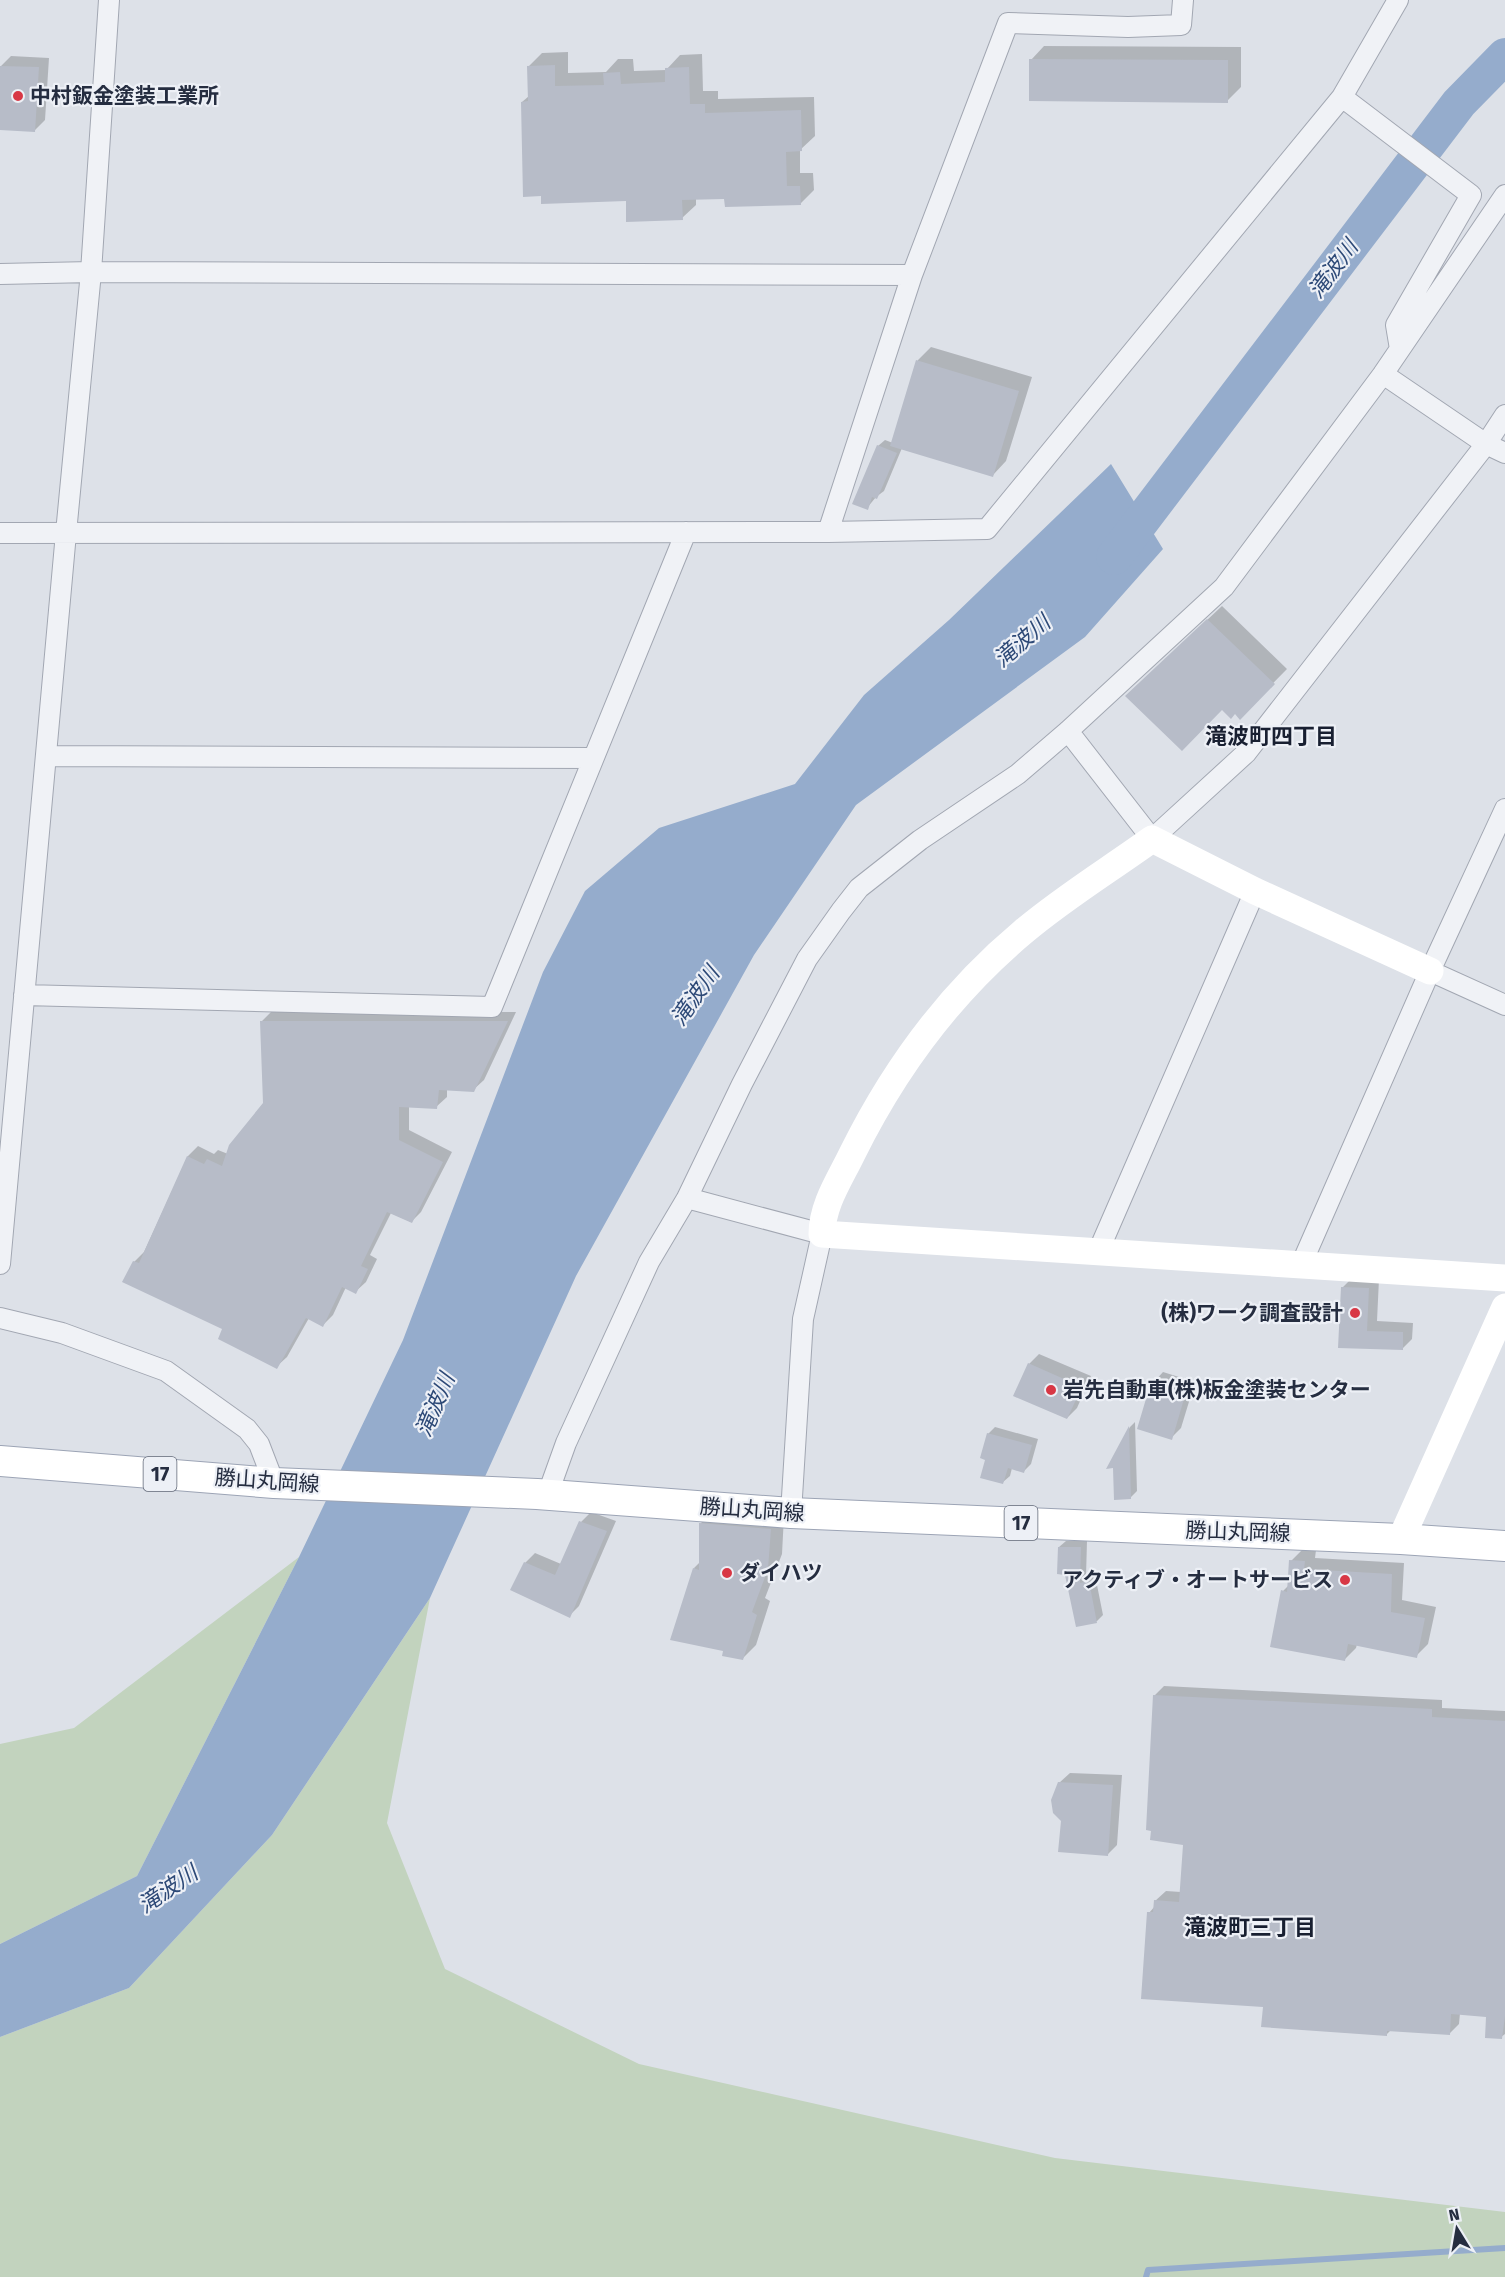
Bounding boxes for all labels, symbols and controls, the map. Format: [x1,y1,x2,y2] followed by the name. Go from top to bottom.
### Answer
[30,83,219,109] place label: 中村鈑金塗装工業所
[11,89,25,103] marker: 中村鈑金塗装工業所
[1302,233,1365,303] water label: 滝波川
[988,608,1057,673] water label: 滝波川
[1205,723,1337,750] district label: 滝波町四丁目
[665,960,726,1031] water label: 滝波川
[1161,1300,1343,1326] place label: (株)ワーク調査設計
[1348,1306,1362,1320] marker: (株)ワーク調査設計
[410,1368,461,1441] water label: 滝波川
[1063,1377,1371,1403] place label: 岩先自動車(株)板金塗装センター
[1044,1383,1058,1397] marker: 岩先自動車(株)板金塗装センター
[144,1457,176,1491] road number: 17
[214,1464,320,1498] street label: 勝山丸岡線
[699,1493,805,1527] street label: 勝山丸岡線
[1004,1506,1038,1540] road number: 17
[1185,1517,1291,1547] street label: 勝山丸岡線
[739,1560,823,1586] place label: ダイハツ
[720,1566,734,1580] marker: ダイハツ
[1062,1567,1333,1593] place label: アクティブ・オートサービス
[1338,1573,1352,1587] marker: アクティブ・オートサービス
[133,1858,205,1919] water label: 滝波川
[1184,1914,1316,1941] district label: 滝波町三丁目
[1427,2199,1487,2259] north arrow
[1447,2204,1461,2225] text: N

